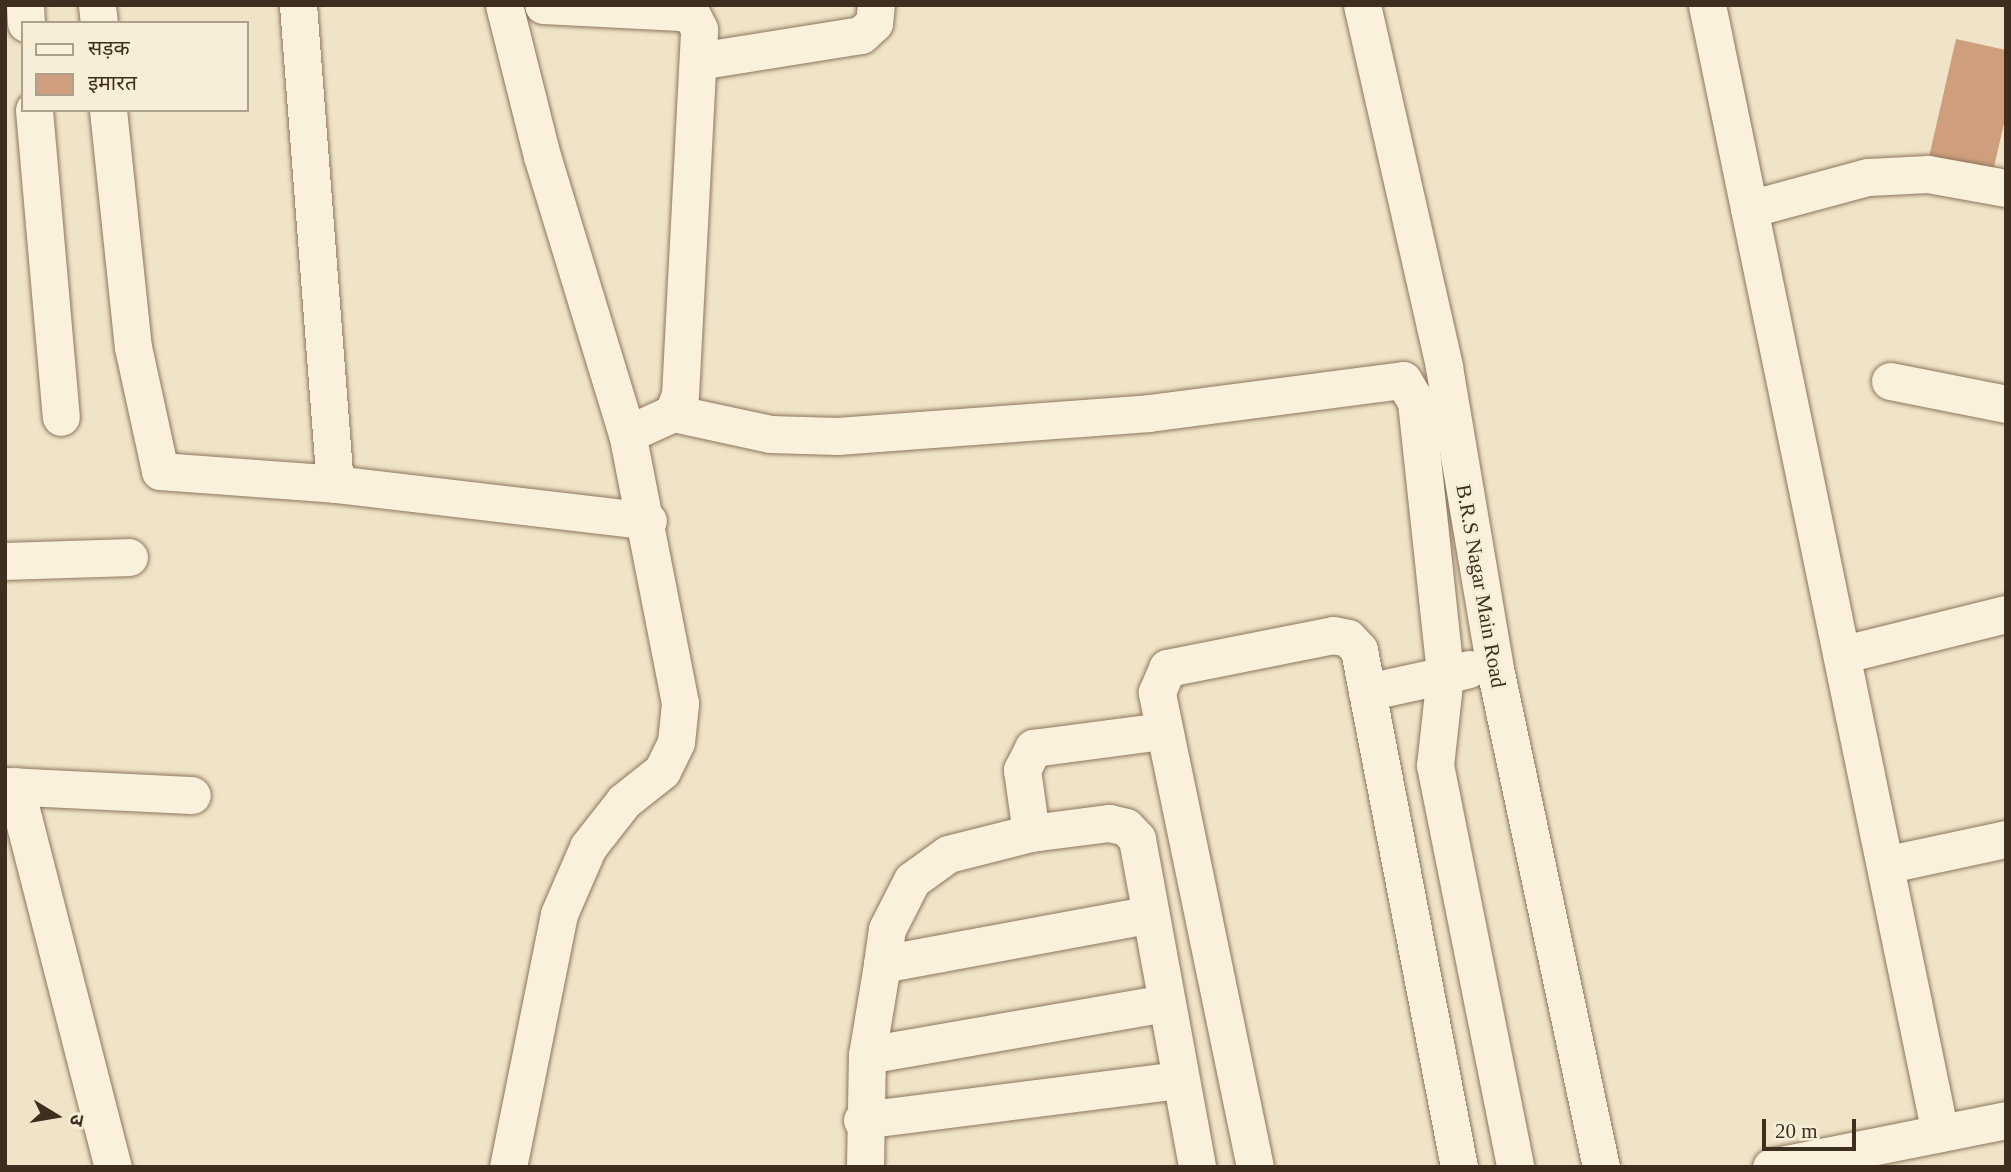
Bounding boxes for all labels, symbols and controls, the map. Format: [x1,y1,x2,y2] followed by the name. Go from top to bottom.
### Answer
[21,21,248,112] legend
[88,36,130,60] text: सड़क
[88,71,137,95] text: इमारत
[1451,482,1511,690] street label: B.R.S Nagar Main Road
[21,1081,91,1151] north arrow
[1766,1106,1860,1150] scale bar
[66,1113,88,1128] text: उ
[1775,1119,1818,1143] text: 20 m

